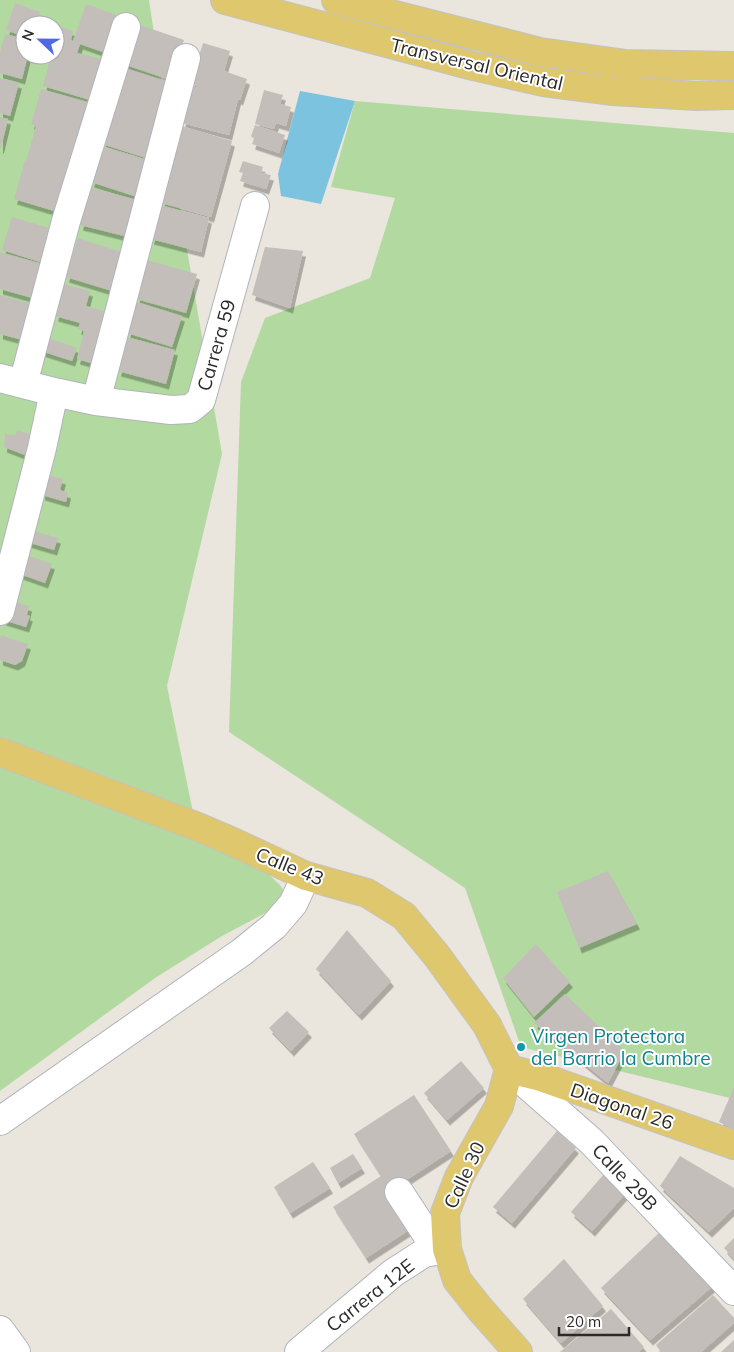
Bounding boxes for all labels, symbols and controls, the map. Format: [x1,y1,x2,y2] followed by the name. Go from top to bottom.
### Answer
[15,15,65,65] north arrow
[18,27,38,43] text: N
[388,32,566,96] street label: Transversal Oriental
[192,296,240,394] street label: Carrera 59
[252,842,328,890] street label: Calle 43
[531,1024,710,1070] place label: Virgen Protectora del Barrio la Cumbre
[515,1041,527,1053] marker: Virgen Protectora del Barrio la Cumbre
[567,1077,677,1135] street label: Diagonal 26
[438,1138,490,1212] street label: Calle 30
[587,1138,663,1216] street label: Calle 29B
[321,1253,419,1337] street label: Carrera 12E
[559,1304,629,1336] scale bar
[566,1312,601,1331] text: 20 m

